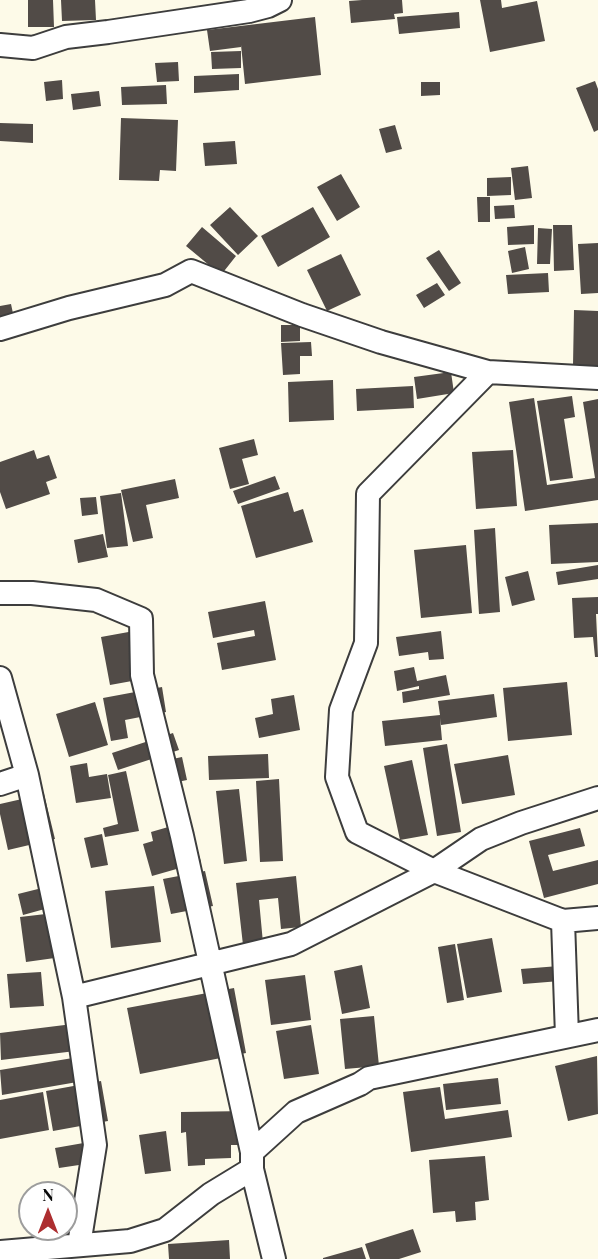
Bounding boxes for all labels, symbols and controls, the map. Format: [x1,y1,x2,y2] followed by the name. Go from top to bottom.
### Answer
[18,1181,78,1241] north arrow
[42,1184,54,1205] text: N

